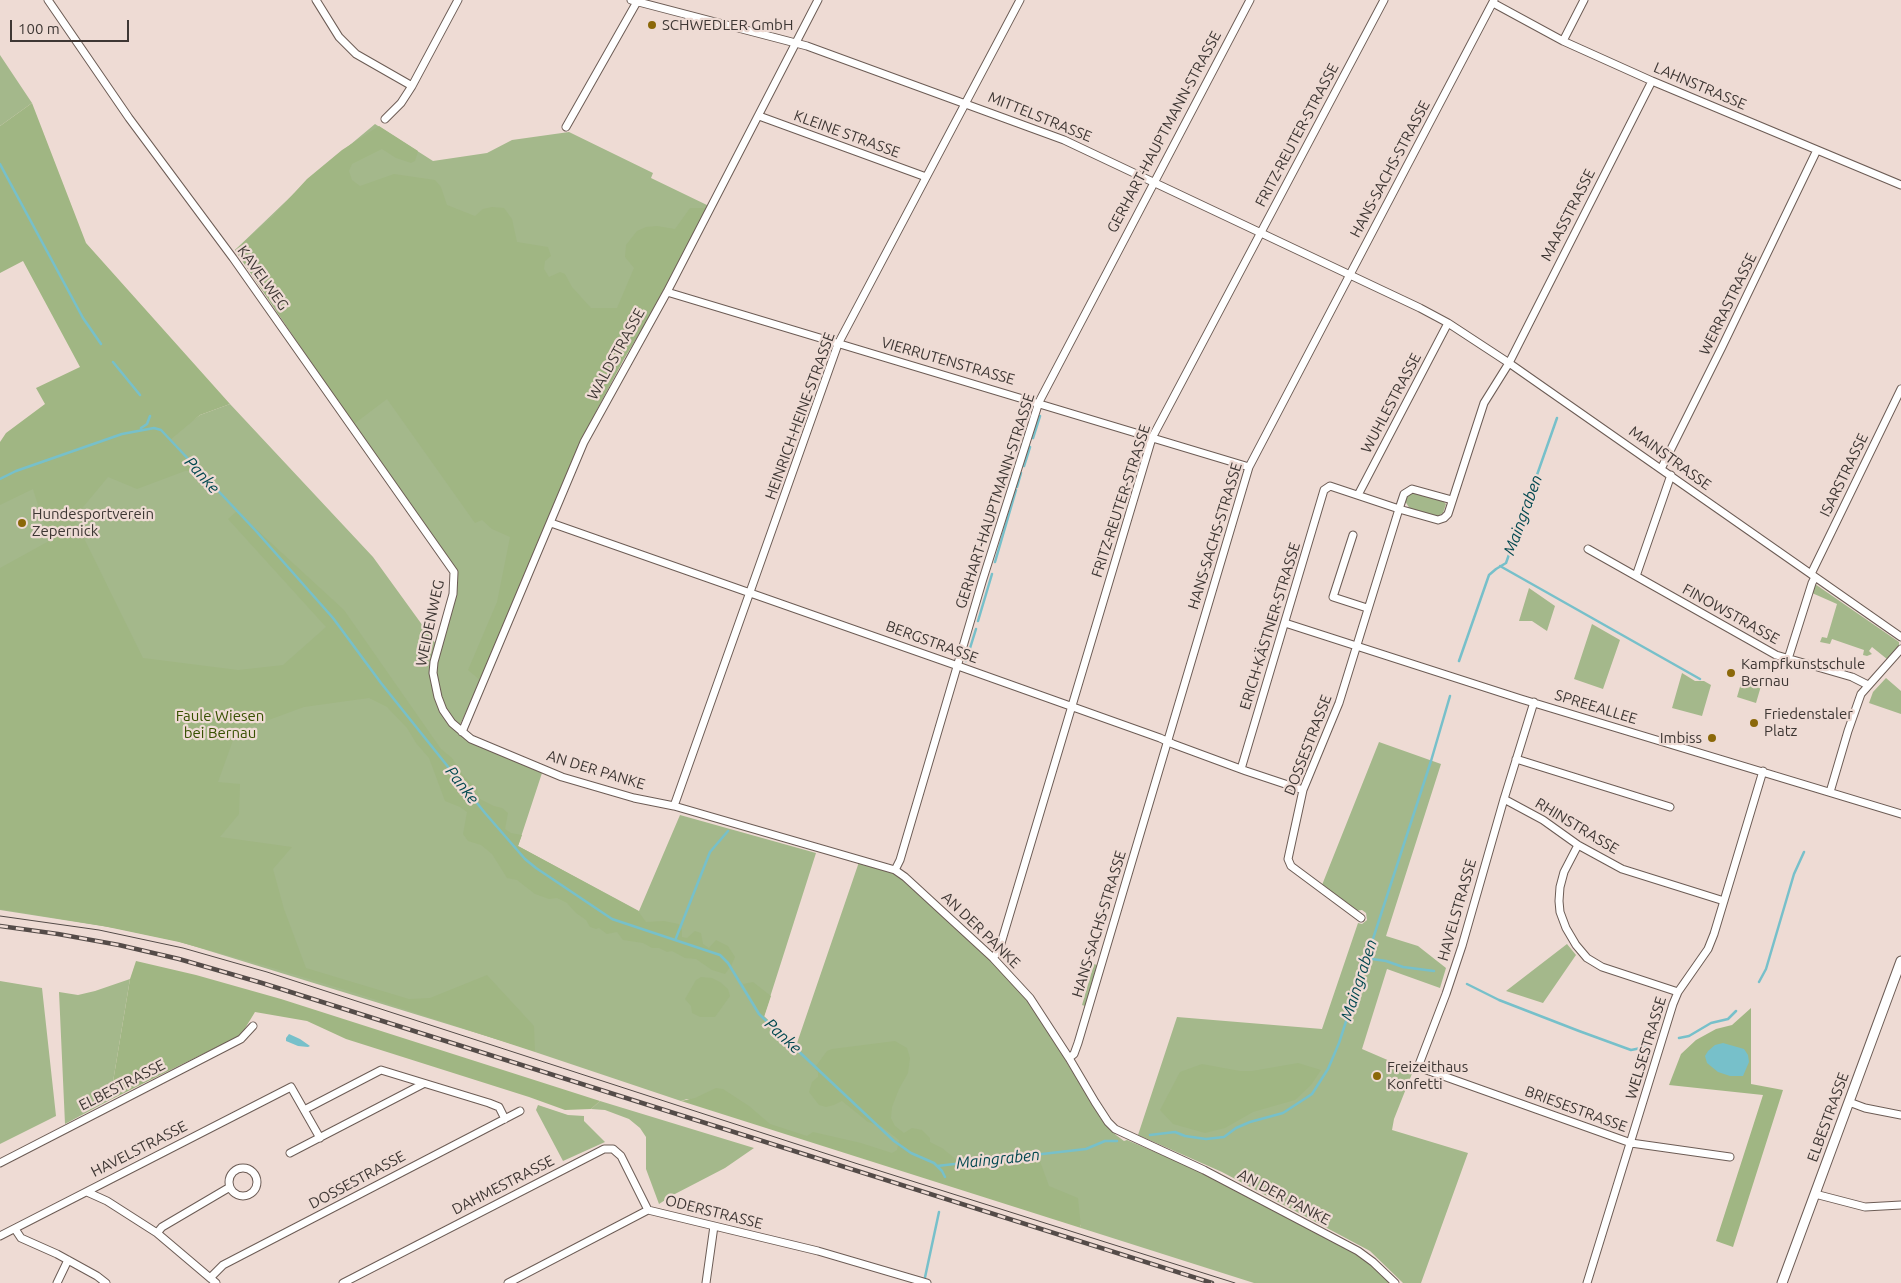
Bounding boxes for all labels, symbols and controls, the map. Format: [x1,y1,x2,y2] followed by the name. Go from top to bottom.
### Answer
[12,10,131,42] scale bar
[662,16,793,34] place label: SCHWEDLER GmbH
[646,19,658,31] marker: SCHWEDLER GmbH
[18,20,60,37] text: 100 m
[1103,28,1225,236] street label: GERHART-HAUPTMANN-STRASSE
[1651,58,1749,114] street label: LAHNSTRASSE
[1252,60,1342,210] street label: FRITZ-REUTER-STRASSE
[986,88,1094,146] street label: MITTELSTRASSE
[1346,97,1434,241] street label: HANS-SACHS-STRASSE
[791,106,903,162] street label: KLEINE STRASSE
[1537,166,1599,264] street label: MAASSTRASSE
[233,242,293,314] street label: KAVELWEG
[1695,250,1761,358] street label: WERRASTRASSE
[583,305,649,403] street label: WALDSTRASSE
[761,330,839,502] street label: HEINRICH-HEINE-STRASSE
[879,333,1017,389] street label: VIERRUTENSTRASSE
[1357,350,1425,456] street label: WUHLESTRASSE
[952,391,1038,611] street label: GERHART-HAUPTMANN-STRASSE
[1088,422,1154,580] street label: FRITZ-REUTER-STRASSE
[1625,422,1715,494] street label: MAINSTRASSE
[1816,430,1872,520] street label: ISARSTRASSE
[181,453,223,497] water label: Panke
[1184,460,1246,612] street label: HANS-SACHS-STRASSE
[1500,472,1546,558] water label: Maingraben
[32,505,154,540] place label: Hundesportverein Zepernick
[16,517,28,529] marker: Hundesportverein Zepernick
[1236,540,1304,712] street label: ERICH-KÄSTNER-STRASSE
[412,578,448,668] street label: WEIDENWEG
[1679,580,1783,648] street label: FINOWSTRASSE
[883,617,981,667] street label: BERGSTRASSE
[1741,655,1865,690] place label: Kampfkunstschule Bernau
[1725,667,1737,679] marker: Kampfkunstschule Bernau
[1553,686,1639,728] street label: SPREEALLEE
[1281,692,1335,798] street label: DOSSESTRASSE
[1764,705,1853,740] place label: Friedenstaler Platz
[176,707,264,742] park label: Faule Wiesen bei Bernau
[1748,717,1760,729] marker: Friedenstaler Platz
[1660,729,1702,747] place label: Imbiss
[1706,732,1718,744] marker: Imbiss
[545,746,647,794] street label: AN DER PANKE
[441,762,483,808] water label: Panke
[1532,794,1622,858] street label: RHINSTRASSE
[1068,848,1130,1000] street label: HANS-SACHS-STRASSE
[1434,857,1480,963] street label: HAVELSTRASSE
[938,888,1024,972] street label: AN DER PANKE
[1337,937,1381,1023] water label: Maingraben
[1622,994,1670,1102] street label: WELSESTRASSE
[761,1014,805,1058] water label: Panke
[76,1056,168,1114] street label: ELBESTRASSE
[1387,1058,1468,1093] place label: Freizeithaus Konfetti
[1371,1070,1383,1082] marker: Freizeithaus Konfetti
[1803,1070,1853,1164] street label: ELBESTRASSE
[1522,1082,1630,1136] street label: BRIESESTRASSE
[88,1117,190,1181] street label: HAVELSTRASSE
[955,1145,1041,1173] water label: Maingraben
[306,1147,408,1213] street label: DOSSESTRASSE
[449,1152,557,1218] street label: DAHMESTRASSE
[1235,1165,1333,1229] street label: AN DER PANKE
[663,1191,765,1233] street label: ODERSTRASSE

